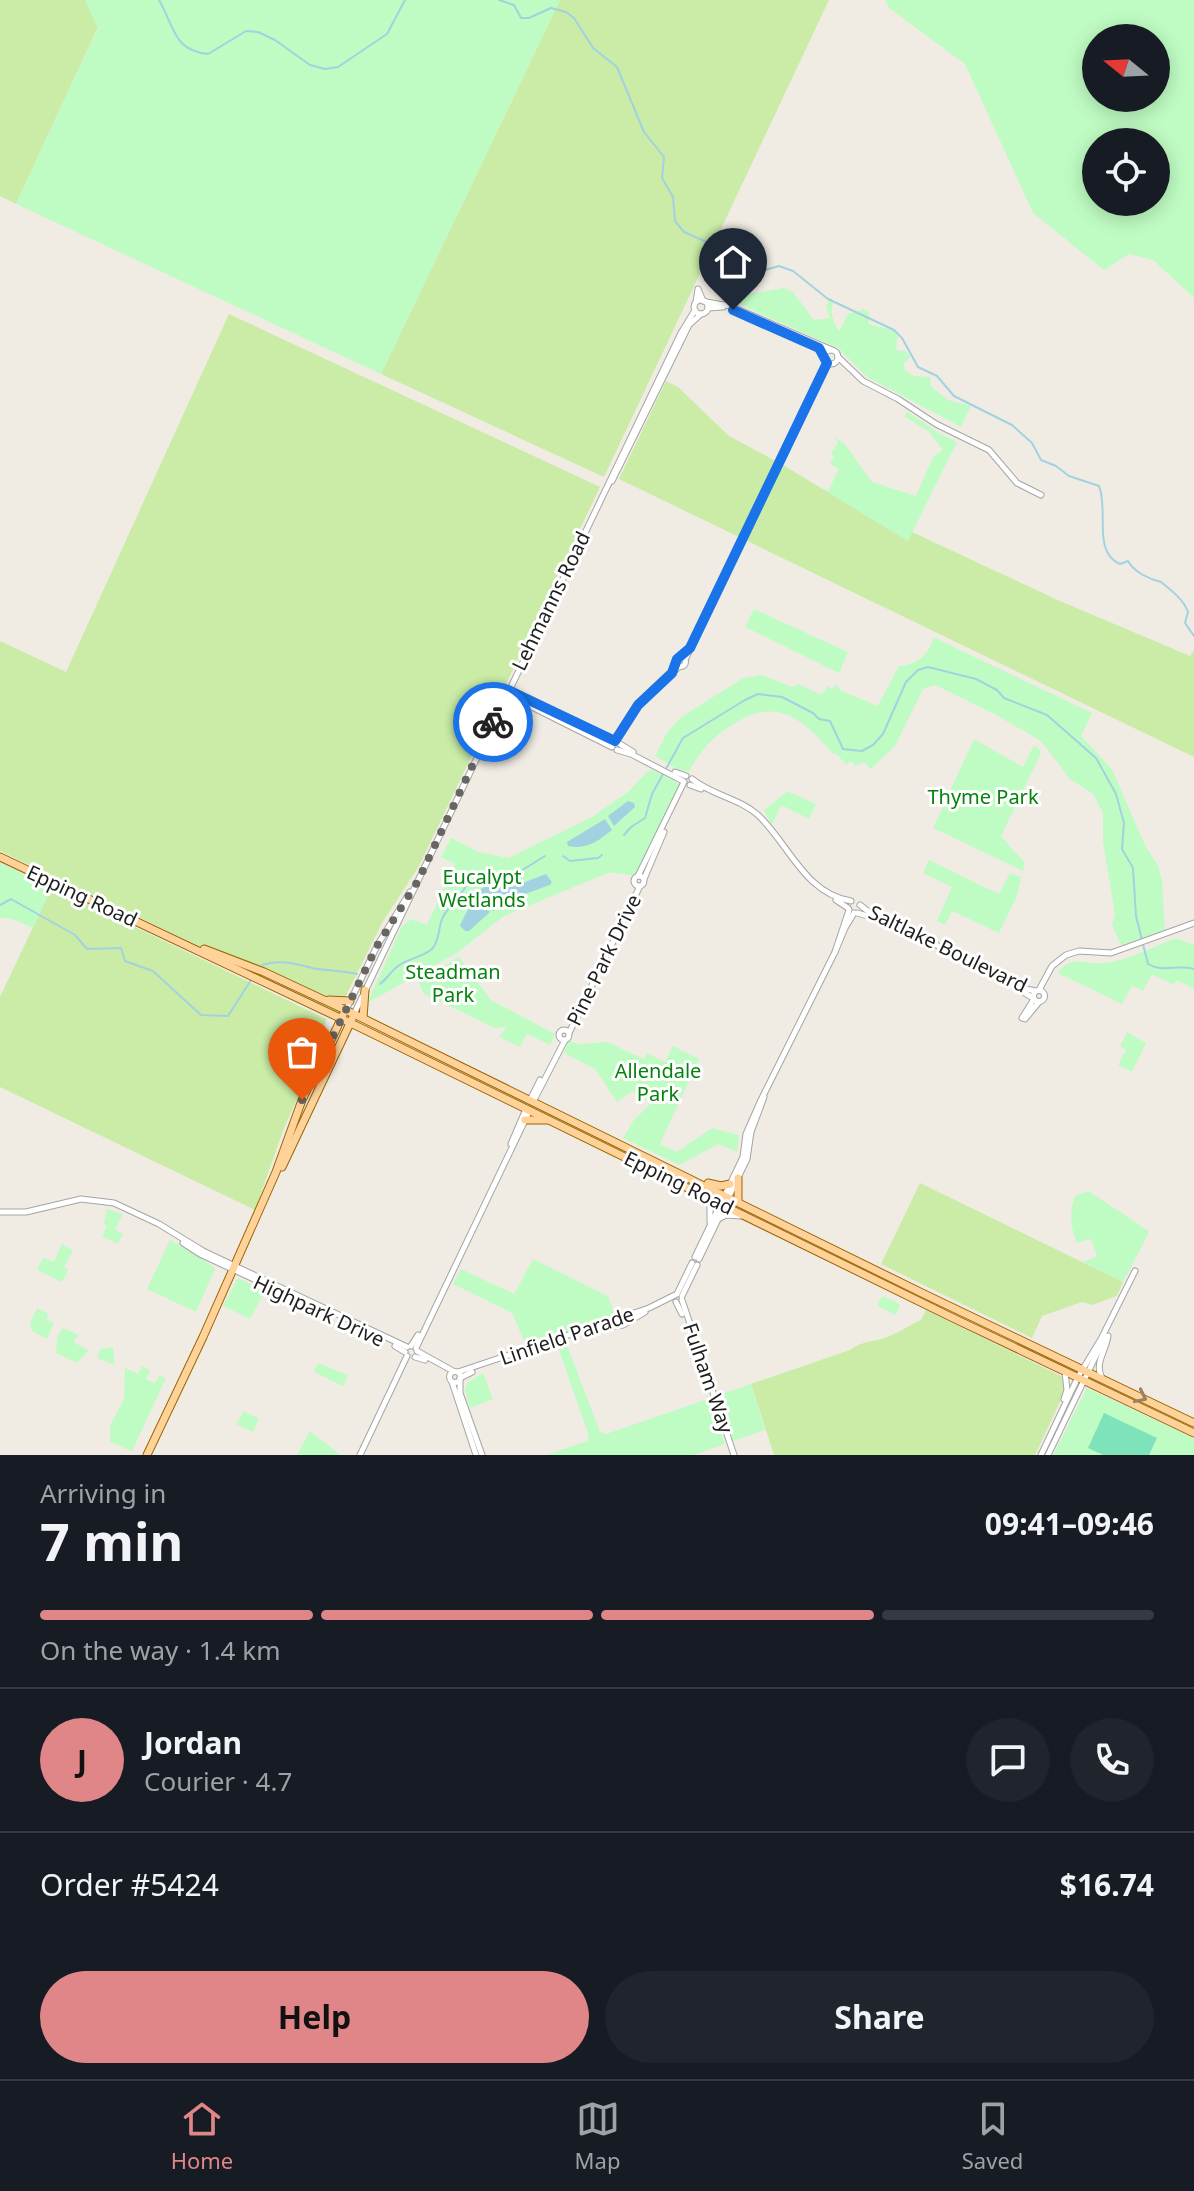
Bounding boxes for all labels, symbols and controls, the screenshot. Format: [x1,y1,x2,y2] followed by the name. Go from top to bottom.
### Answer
[1082,24,1170,112] north arrow
[1082,24,1170,216] map controls
[1082,128,1170,216] button: locate
[699,228,767,310] pin
[711,240,755,284] icon: home
[505,527,596,675] street label: Lehmanns Road
[453,682,533,762] courier
[471,700,515,744] icon: bike
[927,783,1039,810] park label: Thyme Park
[23,858,142,933] street label: Epping Road
[438,863,526,913] park label: Eucalypt Wetlands
[560,890,647,1030] street label: Pine Park Drive
[864,898,1032,999] street label: Saltlake Boulevard
[405,958,501,1008] park label: Steadman Park
[268,1018,336,1100] pin
[280,1030,324,1074] icon: bag
[615,1057,701,1107] park label: Allendale Park
[620,1144,739,1221] street label: Epping Road
[249,1268,389,1353] street label: Highpark Drive
[496,1300,637,1371] street label: Linfield Parade
[677,1319,740,1437] street label: Fulham Way
[1133,1387,1148,1403] one-way arrow
[40,1475,166,1511] text: Arriving in
[985,1503,1154,1544] text: 09:41–09:46
[40,1505,183,1576] text: 7 min
[40,1632,280,1668] text: On the way · 1.4 km
[966,1718,1050,1802] button: chat
[1070,1718,1154,1802] button: phone
[144,1722,242,1763] text: Jordan
[77,1740,87,1781] text: J
[144,1763,292,1799] text: Courier · 4.7
[40,1864,219,1905] text: Order #5424
[1060,1864,1154,1905] text: $16.74
[40,1971,589,2063] button: Help
[605,1971,1154,2063] button: Share
[171,2097,233,2175] tab: Home
[575,2097,620,2175] tab: Map
[962,2097,1023,2175] tab: Saved

